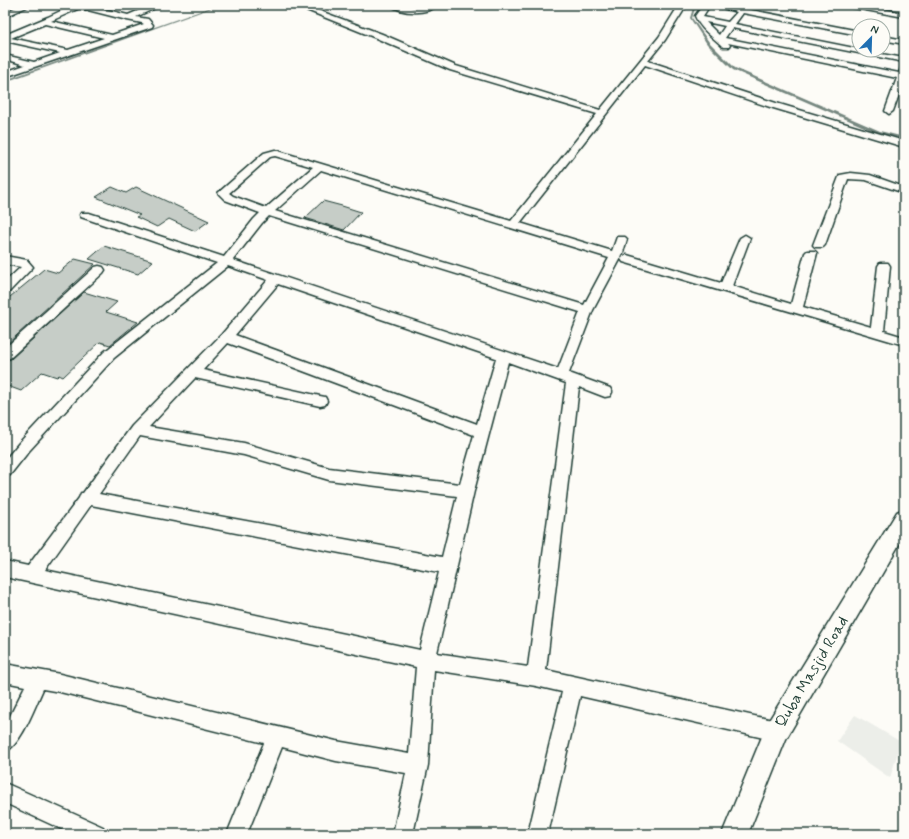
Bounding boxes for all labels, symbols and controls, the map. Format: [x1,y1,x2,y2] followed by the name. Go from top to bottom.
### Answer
[851,18,891,58] north arrow
[868,22,881,38] text: N
[770,612,854,732] street label: Quba Masjid Road

